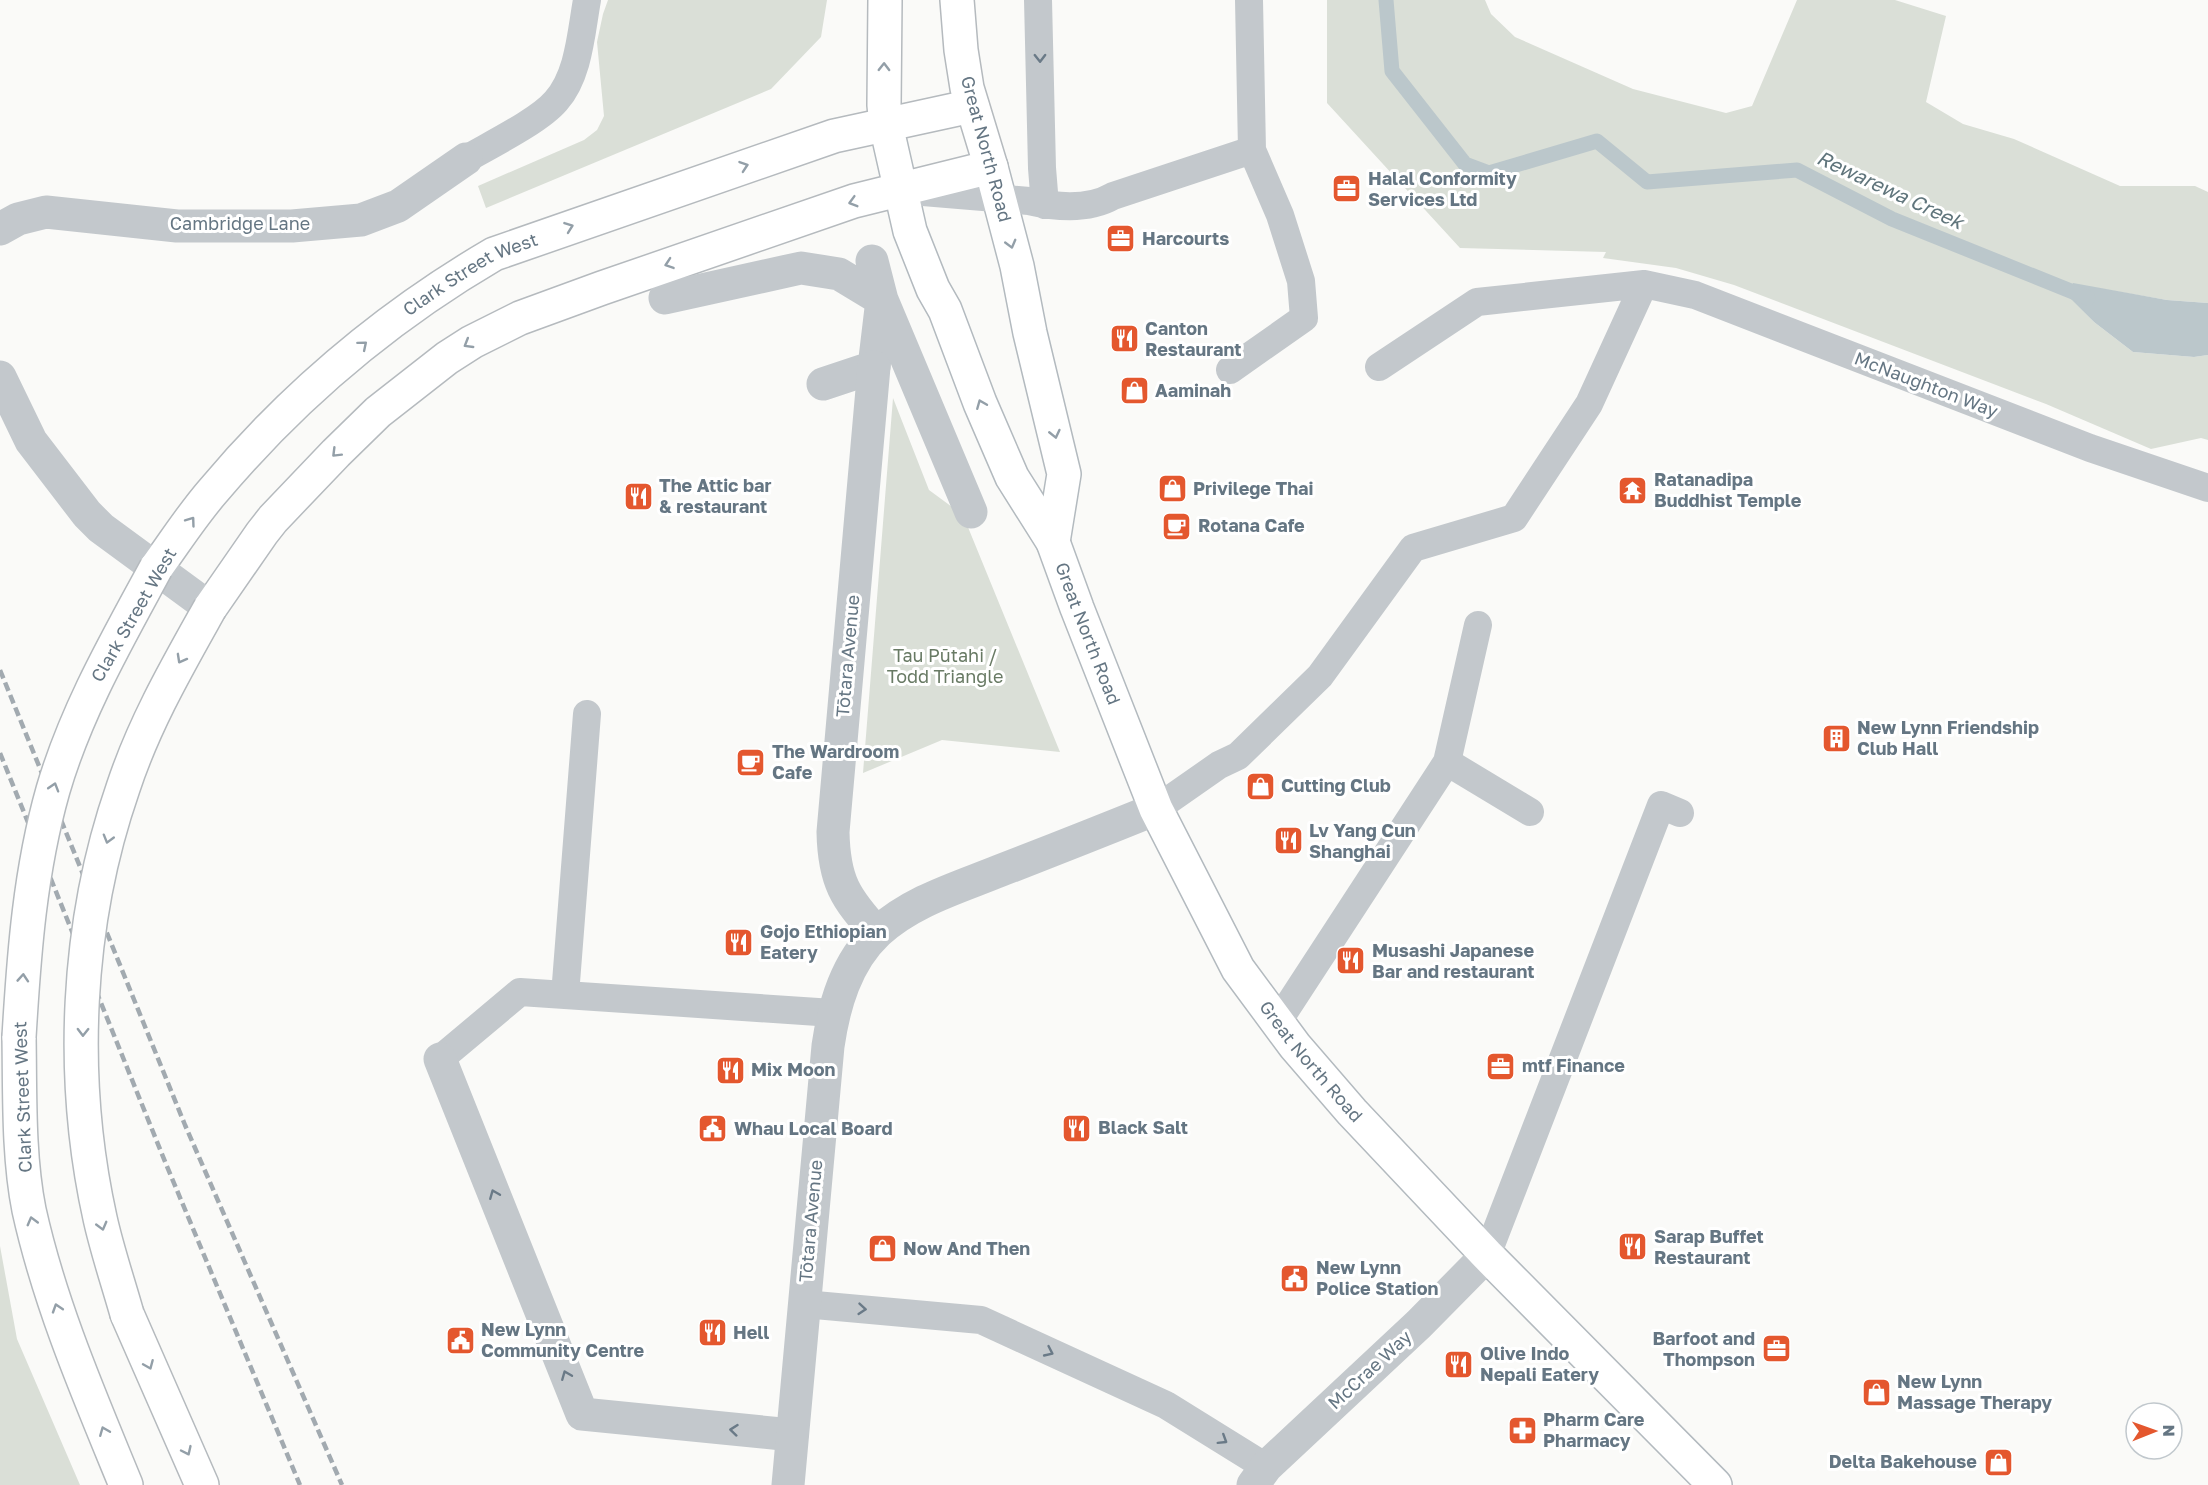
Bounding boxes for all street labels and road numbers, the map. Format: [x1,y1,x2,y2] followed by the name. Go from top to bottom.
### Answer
[957,73,1017,224] street label: Great North Road
[170,212,310,234] street label: Cambridge Lane
[398,228,540,320] street label: Clark Street West
[1851,347,2001,422] street label: McNaughton Way
[86,543,181,686] street label: Clark Street West
[1051,559,1126,707] street label: Great North Road
[831,594,863,718] street label: Tōtara Avenue
[1255,996,1368,1126] street label: Great North Road
[8,1021,36,1173] street label: Clark Street West
[794,1159,826,1283] street label: Tōtara Avenue
[1323,1325,1416,1413] street label: McCrae Way

